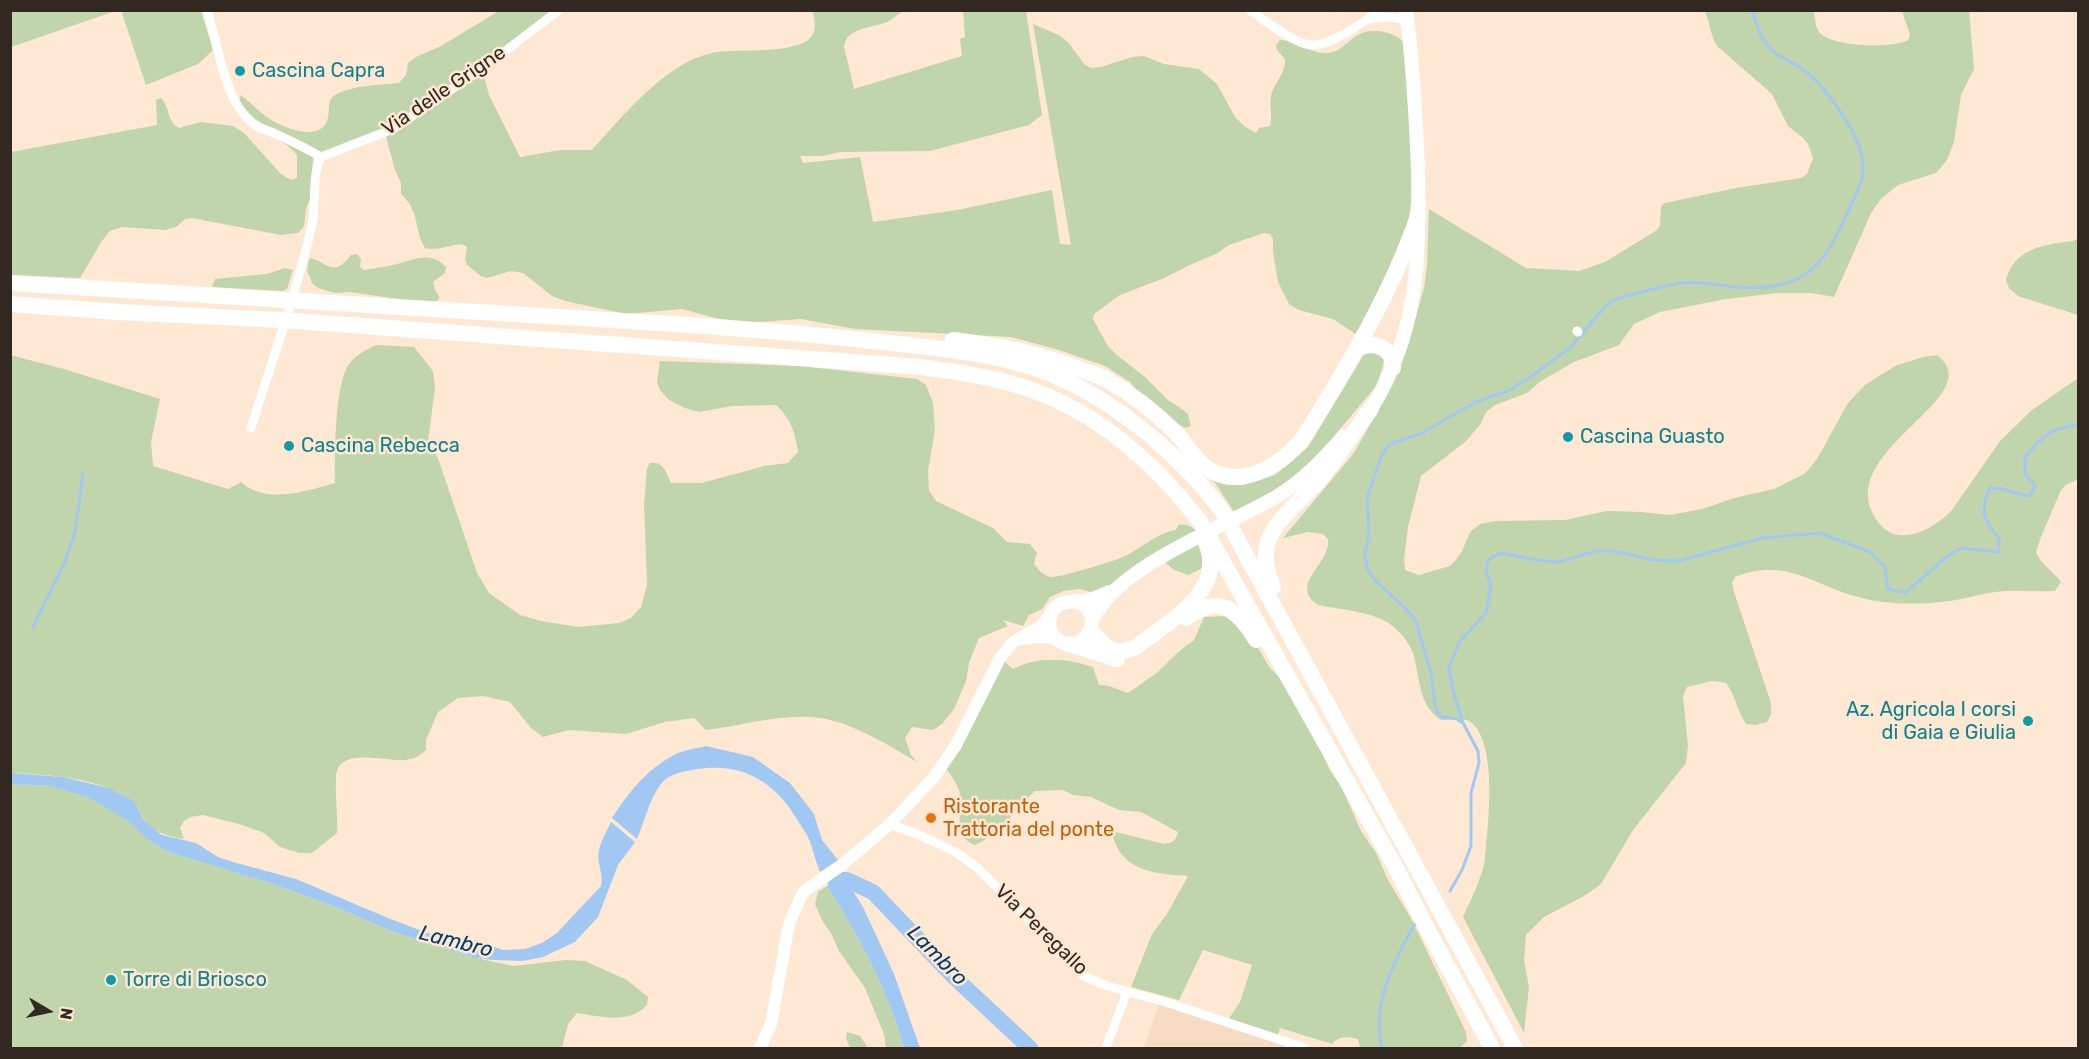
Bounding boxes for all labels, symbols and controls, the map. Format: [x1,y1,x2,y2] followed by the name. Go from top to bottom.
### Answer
[378,41,510,141] street label: Via delle Grigne
[252,59,385,83] place label: Cascina Capra
[233,64,247,78] marker: Cascina Capra
[1580,425,1725,449] place label: Cascina Guasto
[1561,430,1575,444] marker: Cascina Guasto
[301,434,460,458] place label: Cascina Rebecca
[282,439,296,453] marker: Cascina Rebecca
[1846,698,2016,745] place label: Az. Agricola I corsi di Gaia e Giulia
[2021,714,2035,728] marker: Az. Agricola I corsi di Gaia e Giulia
[943,795,1114,842] place label: Ristorante Trattoria del ponte
[924,811,938,825] marker: Ristorante Trattoria del ponte
[989,880,1093,980] street label: Via Peregallo
[417,921,495,963] water label: Lambro
[902,921,972,991] water label: Lambro
[123,968,267,992] place label: Torre di Briosco
[104,973,118,987] marker: Torre di Briosco
[18,981,78,1041] north arrow
[56,1007,77,1021] text: N

